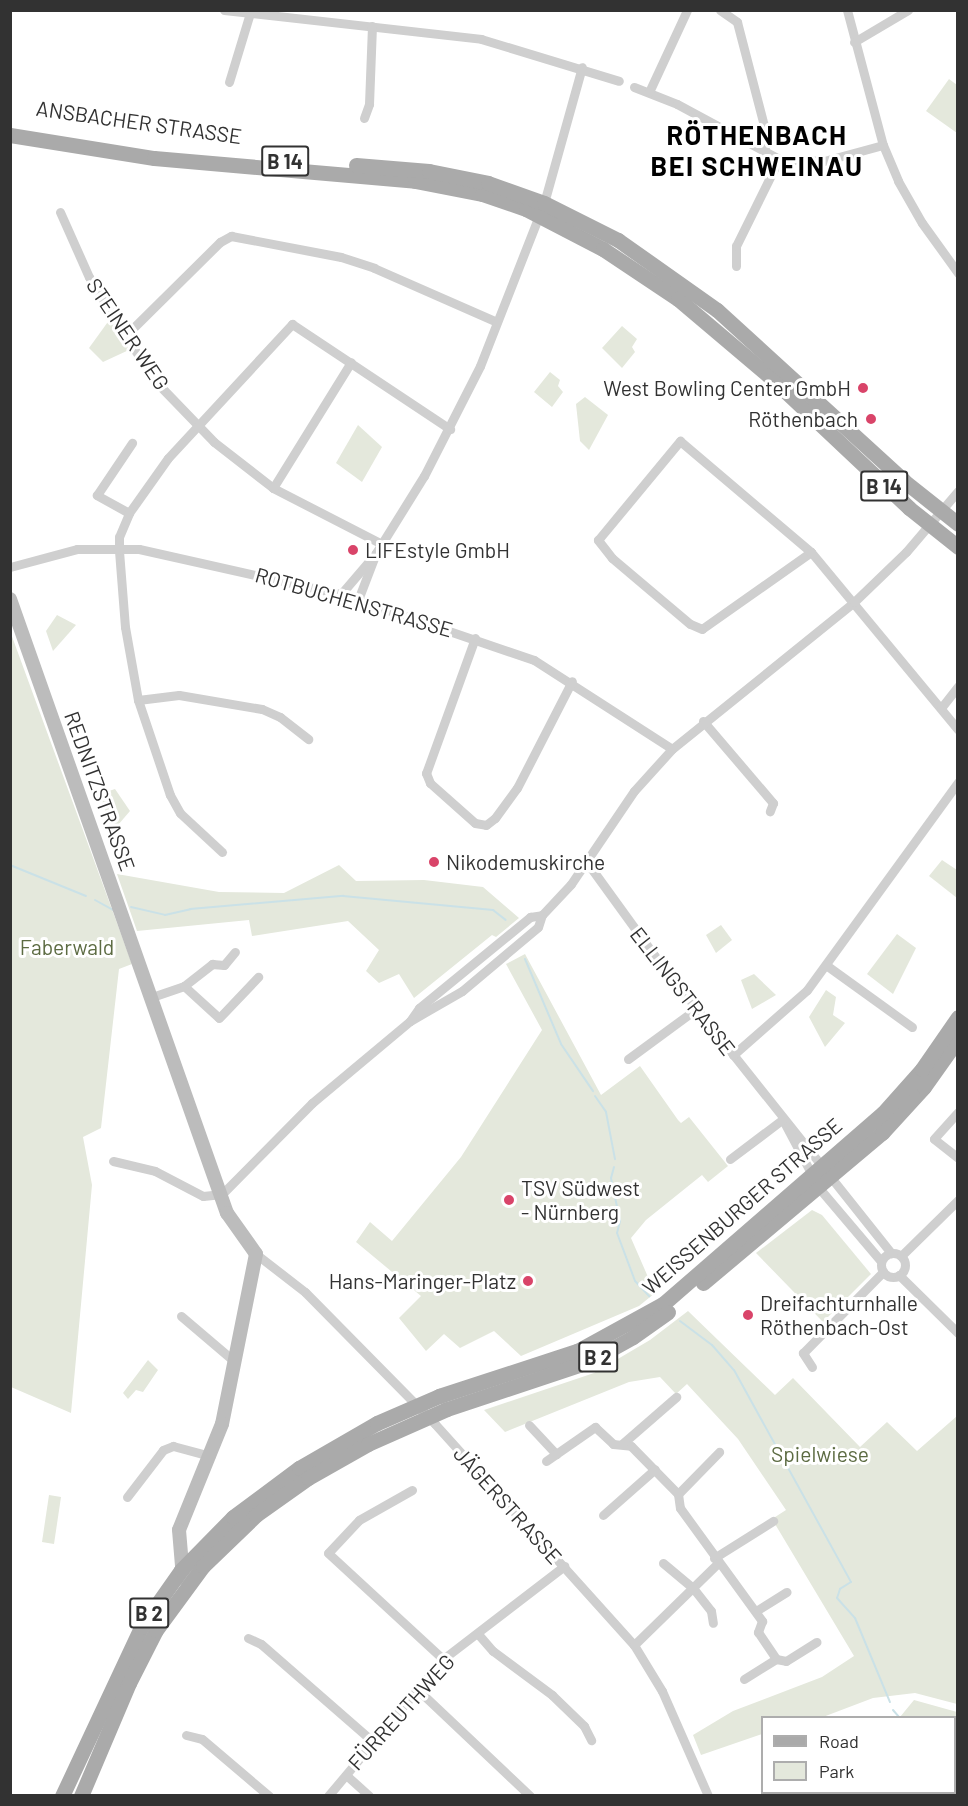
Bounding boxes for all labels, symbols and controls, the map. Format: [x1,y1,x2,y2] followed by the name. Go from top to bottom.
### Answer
[35,95,243,149] street label: ANSBACHER STRASSE
[650,118,864,181] district label: RÖTHENBACH BEI SCHWEINAU
[261,144,309,178] road number: B 14
[81,273,175,395] street label: STEINER WEG
[603,375,851,401] place label: West Bowling Center GmbH
[856,381,870,395] marker: West Bowling Center GmbH
[748,406,858,432] place label: Röthenbach
[862,410,880,428] marker: Röthenbach
[860,469,908,503] road number: B 14
[365,537,510,563] place label: LIFEstyle GmbH
[346,543,360,557] marker: LIFEstyle GmbH
[252,562,456,642] street label: ROTBUCHENSTRASSE
[59,708,141,874] street label: REDNITZSTRASSE
[446,849,605,875] place label: Nikodemuskirche
[427,855,441,869] marker: Nikodemuskirche
[625,922,741,1060] street label: ELLINGSTRASSE
[20,934,114,960] park label: Faberwald
[637,1112,847,1300] street label: WEISSENBURGER STRASSE
[521,1175,640,1225] place label: TSV Südwest - Nürnberg
[502,1193,516,1207] marker: TSV Südwest - Nürnberg
[329,1268,516,1294] place label: Hans-Maringer-Platz
[521,1274,535,1288] marker: Hans-Maringer-Platz
[760,1290,918,1340] place label: Dreifachturnhalle Röthenbach-Ost
[741,1308,755,1322] marker: Dreifachturnhalle Röthenbach-Ost
[577,1340,619,1374] road number: B 2
[449,1441,567,1569] street label: JÄGERSTRASSE
[771,1441,869,1467] park label: Spielwiese
[128,1596,170,1630] road number: B 2
[342,1649,460,1775] street label: FÜRREUTHWEG
[761,1716,956,1794] legend
[819,1730,859,1752] text: Road
[819,1760,854,1782] text: Park

